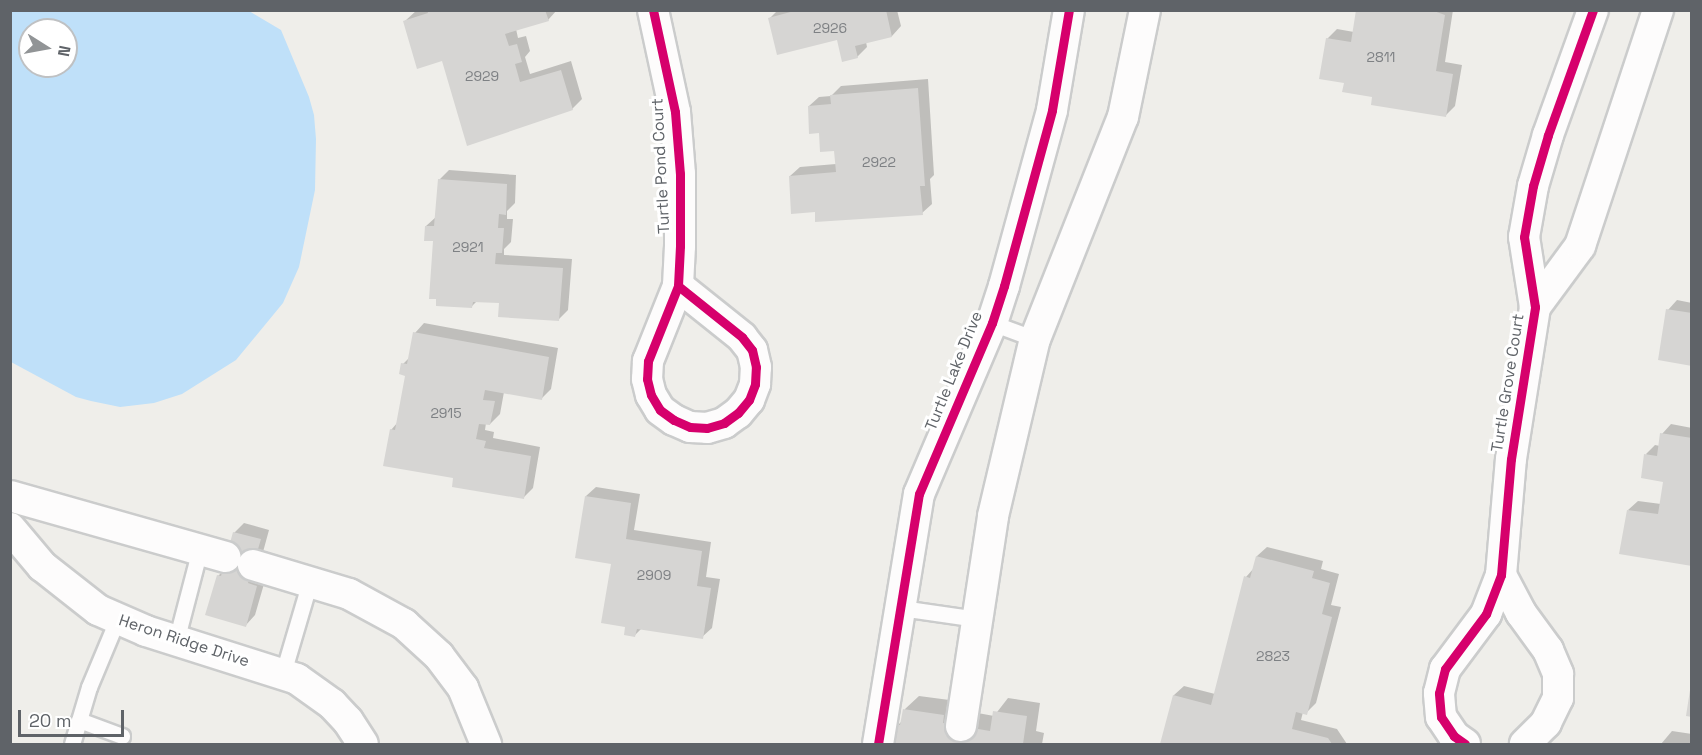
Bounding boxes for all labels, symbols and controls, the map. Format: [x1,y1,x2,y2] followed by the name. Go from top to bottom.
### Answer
[18,18,78,78] north arrow
[813,20,847,36] house number: 2926
[53,44,76,58] text: N
[1367,49,1395,65] house number: 2811
[465,68,499,84] house number: 2929
[648,98,674,234] street label: Turtle Pond Court
[862,154,896,170] house number: 2922
[452,239,484,255] house number: 2921
[921,309,987,433] street label: Turtle Lake Drive
[1488,312,1528,454] street label: Turtle Grove Court
[430,405,462,421] house number: 2915
[637,567,671,583] house number: 2909
[116,611,252,671] street label: Heron Ridge Drive
[1256,648,1290,664] house number: 2823
[21,698,128,736] scale bar
[29,709,72,732] text: 20 m

